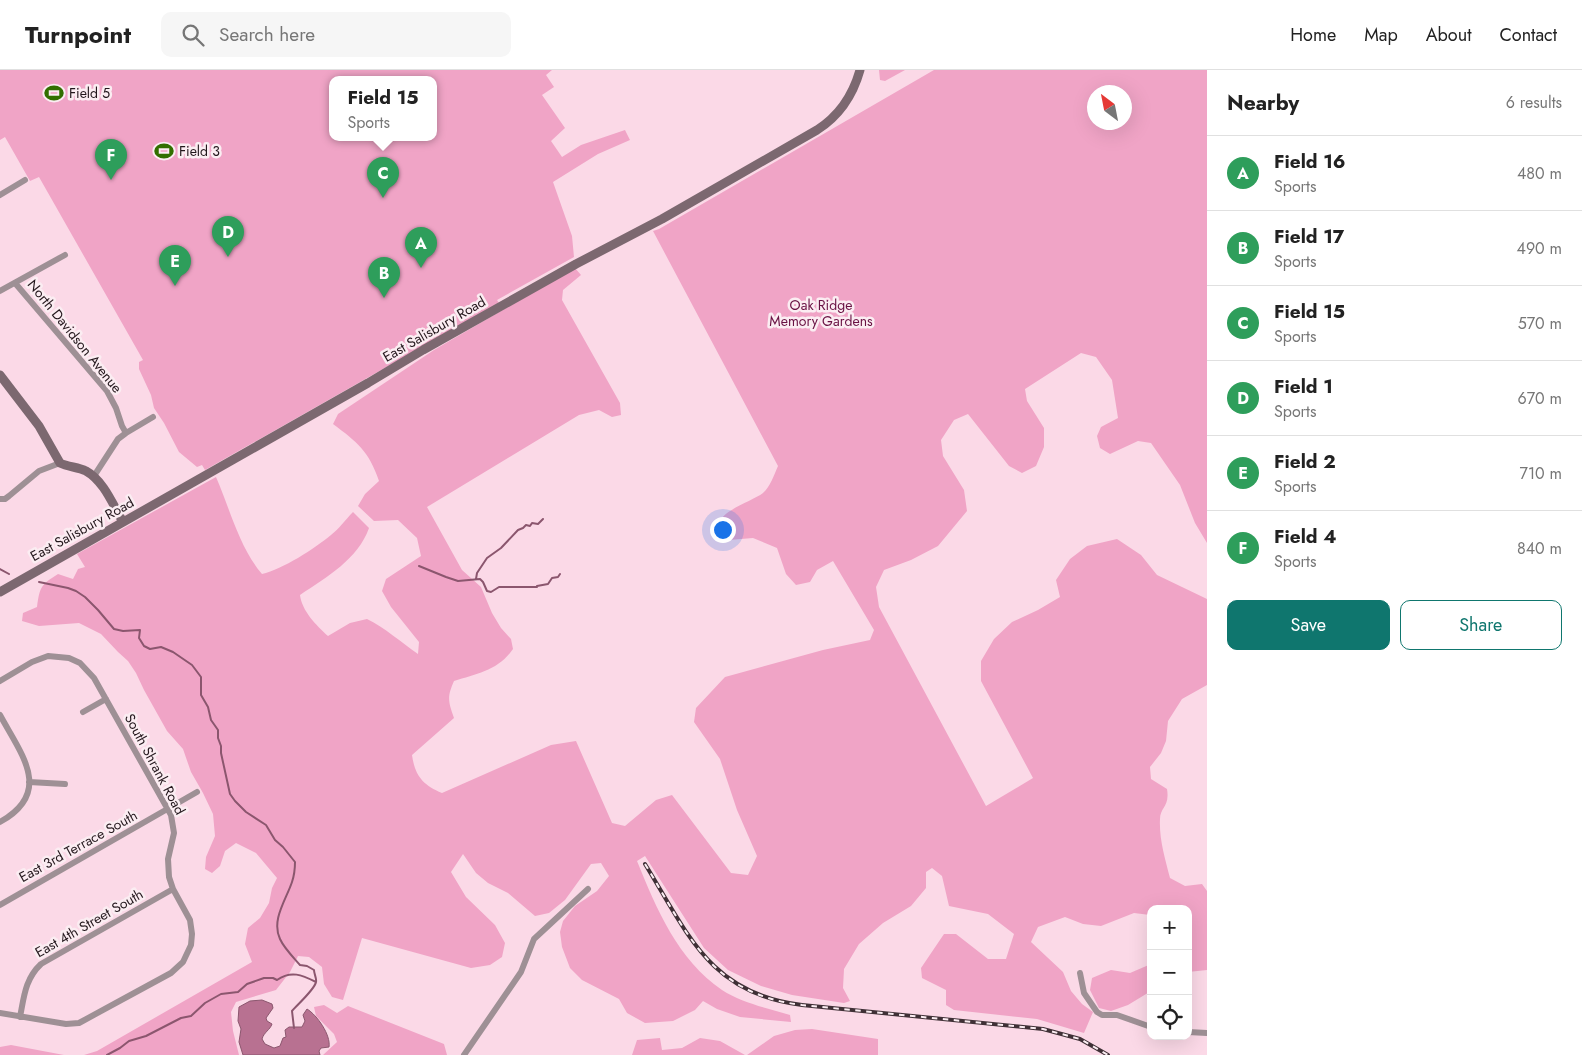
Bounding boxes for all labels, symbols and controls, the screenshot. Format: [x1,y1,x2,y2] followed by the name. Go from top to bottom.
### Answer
[161,12,511,57] search box
[25,17,131,52] text: Turnpoint
[179,21,207,49] icon: search
[219,21,315,48] text: Search here
[1290,22,1336,48] text: Home
[1364,22,1398,48] text: Map
[1426,22,1471,48] text: About
[1499,22,1557,48] text: Contact
[329,76,437,141] popup
[43,82,65,104] sports icon: Field 5
[69,83,110,103] place label: Field 5
[347,84,419,111] text: Field 15
[1087,85,1132,130] north arrow
[1227,88,1299,118] text: Nearby
[1506,91,1562,114] text: 6 results
[347,111,390,134] text: Sports
[95,139,127,180] pin: F
[153,140,175,162] sports icon: Field 3
[179,141,220,161] place label: Field 3
[1274,148,1346,175] text: Field 16
[367,157,399,198] pin: C
[1237,162,1249,185] text: A
[1517,162,1562,185] text: 480 m
[1274,175,1316,198] text: Sports
[212,216,244,257] pin: D
[1274,223,1344,250] text: Field 17
[405,227,437,268] pin: A
[1238,237,1248,260] text: B
[1517,237,1562,260] text: 490 m
[159,245,191,286] pin: E
[1274,250,1316,273] text: Sports
[368,257,400,298] pin: B
[23,275,127,397] street label: North Davidson Avenue
[379,291,489,367] street label: East Salisbury Road
[769,295,873,331] park label: Oak Ridge Memory Gardens
[1274,298,1345,325] text: Field 15
[1237,312,1249,335] text: C
[1518,312,1562,335] text: 570 m
[1274,325,1316,348] text: Sports
[1274,373,1333,400] text: Field 1
[1237,387,1249,410] text: D
[1518,387,1562,410] text: 670 m
[1274,400,1316,423] text: Sports
[1274,448,1336,475] text: Field 2
[1238,462,1248,485] text: E
[1520,462,1562,485] text: 710 m
[1274,475,1316,498] text: Sports
[27,492,137,566] street label: East Salisbury Road
[710,517,736,543] your location
[1274,523,1336,550] text: Field 4
[1239,537,1247,560] text: F
[1517,537,1562,560] text: 840 m
[1274,550,1316,573] text: Sports
[1227,600,1390,650] button: Save
[1400,600,1562,650] button: Share
[120,710,190,818] street label: South Shrank Road
[15,805,141,887] street label: East 3rd Terrace South
[31,884,147,962] street label: East 4th Street South
[1147,905,1192,1040] map controls
[1147,905,1192,950] button: +
[1147,950,1192,995] button: −
[1147,995,1192,1040] button: locate

